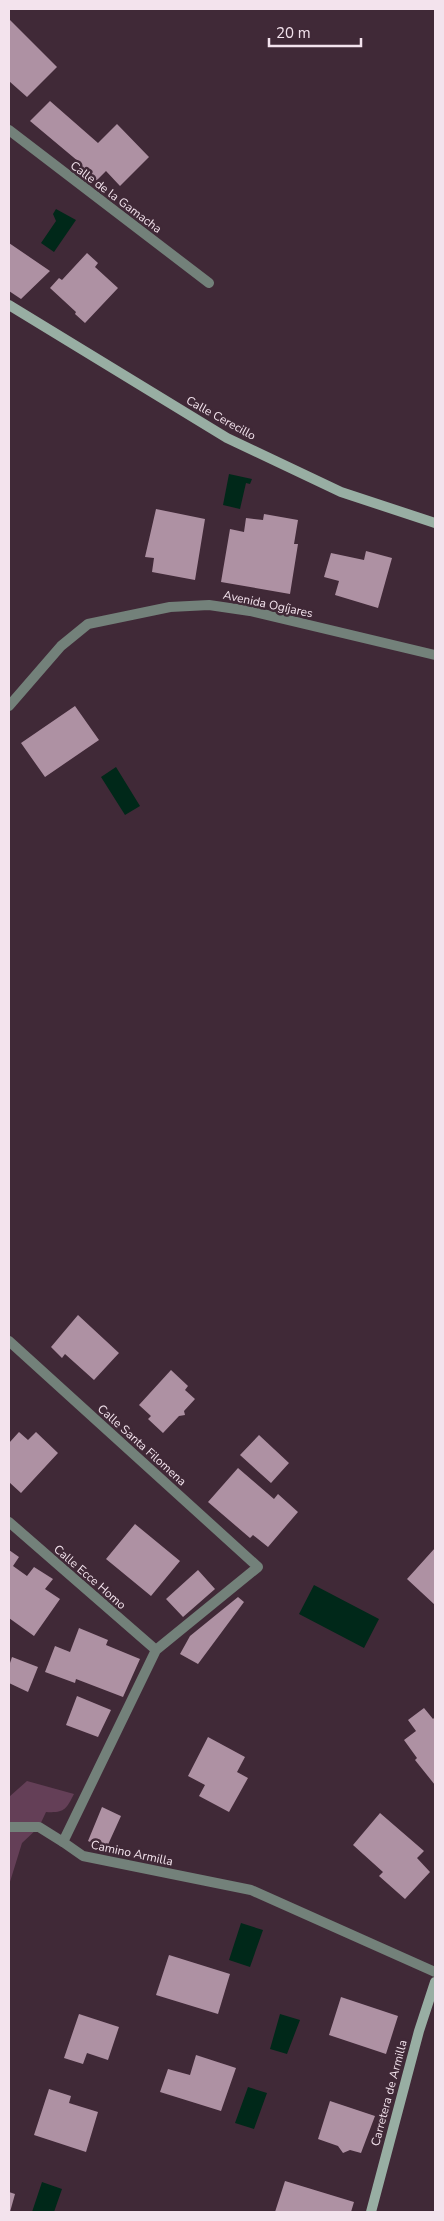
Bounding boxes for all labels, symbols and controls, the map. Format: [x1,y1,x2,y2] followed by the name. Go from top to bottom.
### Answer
[269,15,362,47] scale bar
[276,23,311,43] text: 20 m
[67,157,165,237] street label: Calle de la Gamacha
[183,392,259,444] street label: Calle Cerecillo
[222,587,315,621] street label: Avenida Ogíjares
[94,1401,190,1489] street label: Calle Santa Filomena
[50,1541,130,1613] street label: Calle Ecce Homo
[90,1837,174,1869] street label: Camino Armilla
[367,2038,411,2148] street label: Carretera de Armilla

